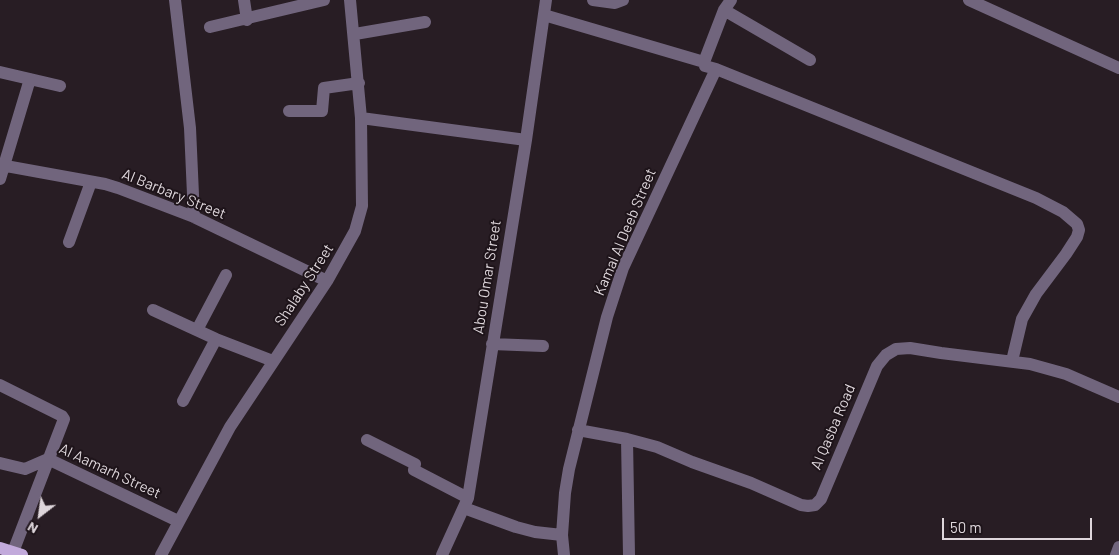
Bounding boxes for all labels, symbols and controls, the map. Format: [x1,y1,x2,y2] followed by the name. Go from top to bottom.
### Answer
[119,165,229,223] street label: Al Barbary Street
[590,166,660,298] street label: Kamal Al Deeb Street
[469,219,505,335] street label: Abou Omar Street
[271,240,337,330] street label: Shalaby Street
[807,382,859,472] street label: Al Qasba Road
[56,440,164,502] street label: Al Aamarh Street
[15,490,65,540] north arrow
[944,508,1094,540] scale bar
[950,518,982,536] text: 50 m
[24,519,41,538] text: N

